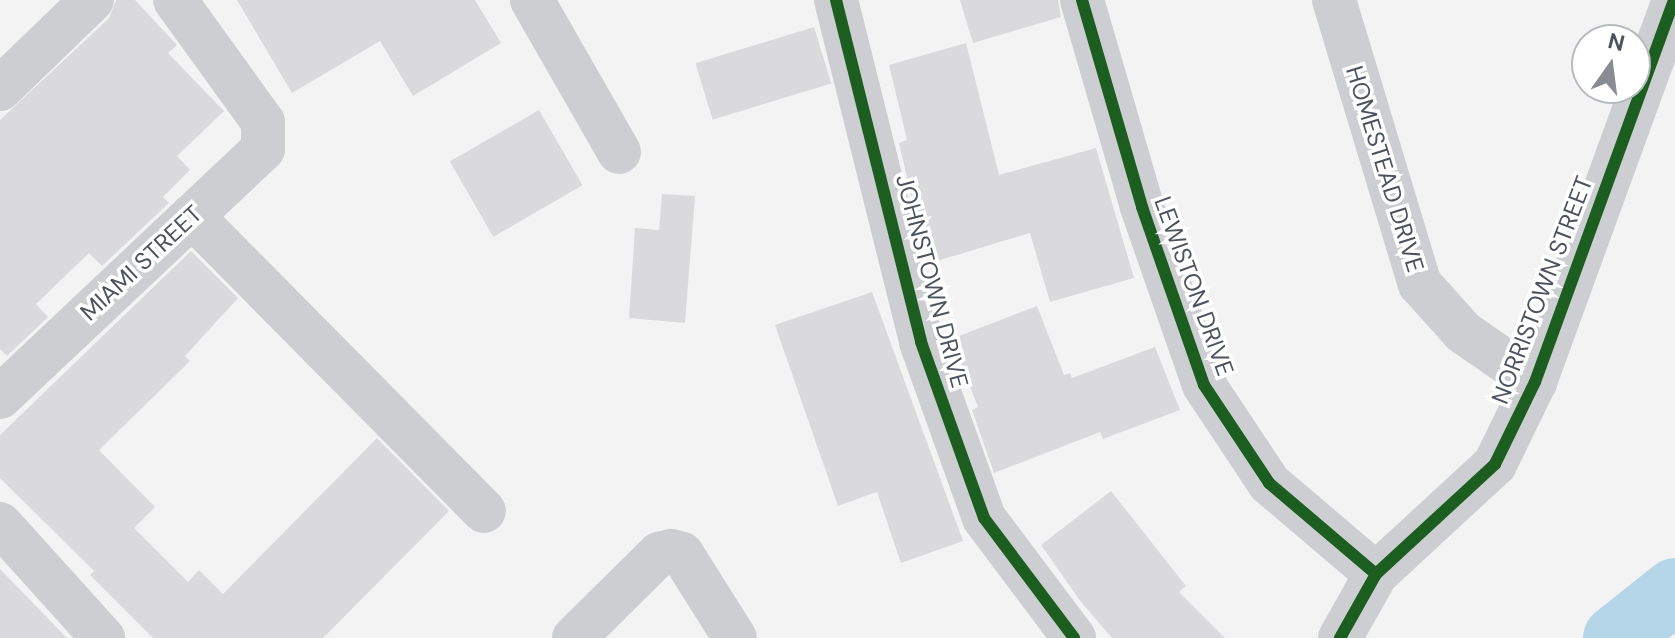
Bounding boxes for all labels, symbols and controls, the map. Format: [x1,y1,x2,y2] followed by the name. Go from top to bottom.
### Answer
[1571,24,1651,104] north arrow
[1605,26,1628,58] text: N
[1340,62,1430,276] street label: HOMESTEAD DRIVE
[890,171,974,391] street label: JOHNSTOWN DRIVE
[1485,172,1599,408] street label: NORRISTOWN STREET
[1148,192,1240,380] street label: LEWISTON DRIVE
[74,199,208,327] street label: MIAMI STREET

